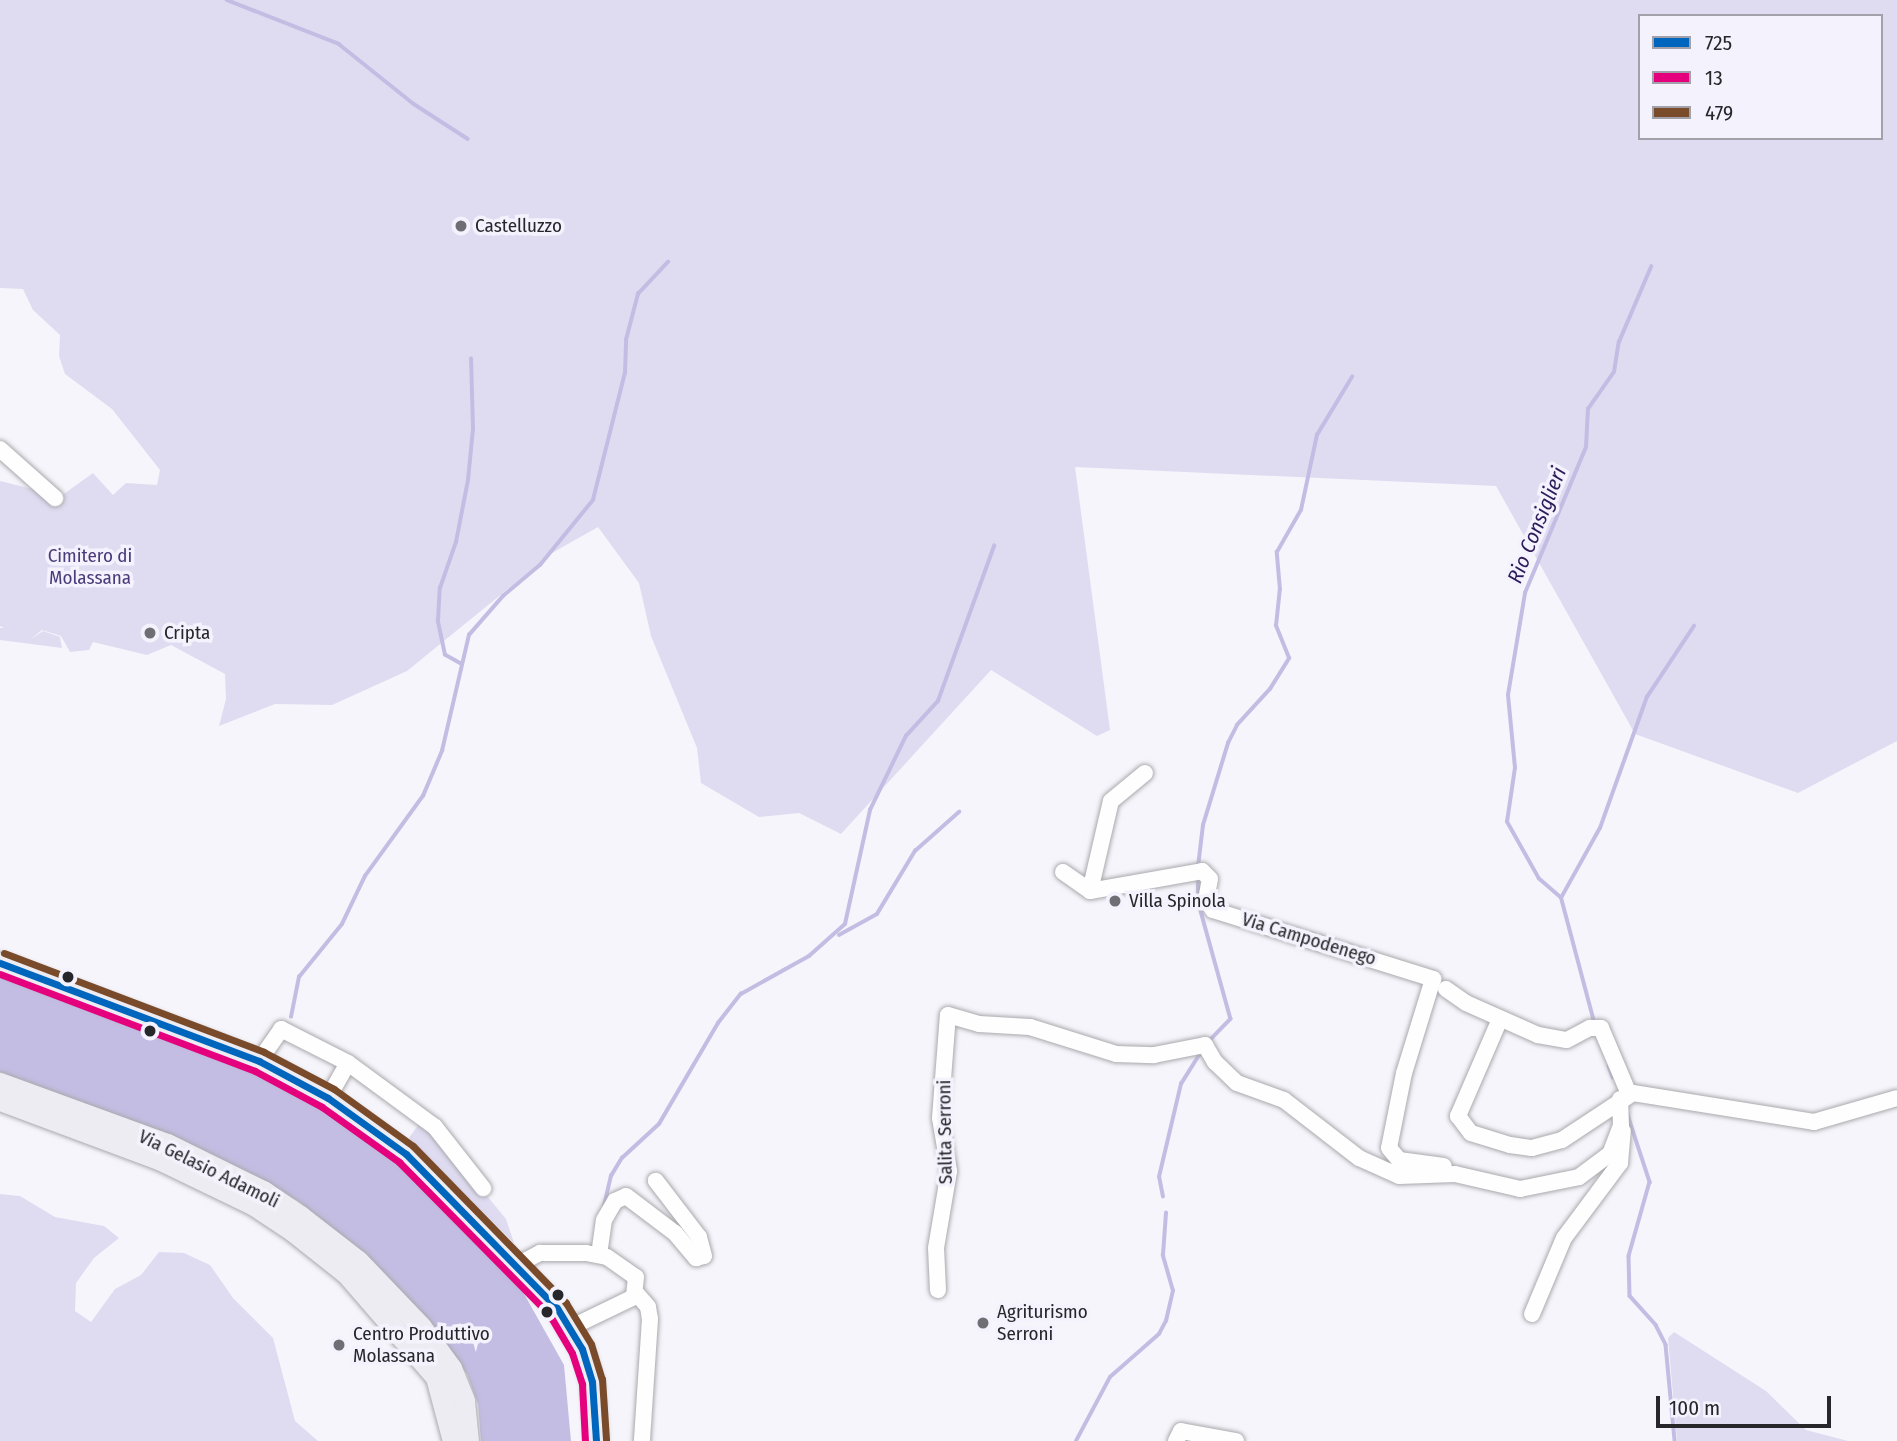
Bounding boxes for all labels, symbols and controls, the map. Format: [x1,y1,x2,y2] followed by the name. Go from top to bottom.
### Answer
[1638,14,1883,140] legend
[1705,30,1732,56] text: 725
[1705,65,1723,91] text: 13
[1705,100,1733,126] text: 479
[475,215,562,237] place label: Castelluzzo
[453,218,469,234] marker: Castelluzzo
[1502,463,1572,587] water label: Rio Consiglieri
[48,545,132,589] park label: Cimitero di Molassana
[164,622,210,644] place label: Cripta
[142,625,158,641] marker: Cripta
[1129,890,1226,912] place label: Villa Spinola
[1107,893,1123,909] marker: Villa Spinola
[1239,908,1379,970] street label: Via Campodenego
[61,970,75,984] unlabelled marker
[143,1024,157,1038] unlabelled marker
[933,1080,957,1184] street label: Salita Serroni
[135,1125,283,1213] street label: Via Gelasio Adamoli
[551,1288,565,1302] unlabelled marker
[997,1301,1088,1345] place label: Agriturismo Serroni
[540,1305,554,1319] unlabelled marker
[975,1315,991,1331] marker: Agriturismo Serroni
[353,1323,490,1367] place label: Centro Produttivo Molassana
[331,1337,347,1353] marker: Centro Produttivo Molassana
[1659,1382,1834,1426] scale bar
[1669,1395,1720,1421] text: 100 m

